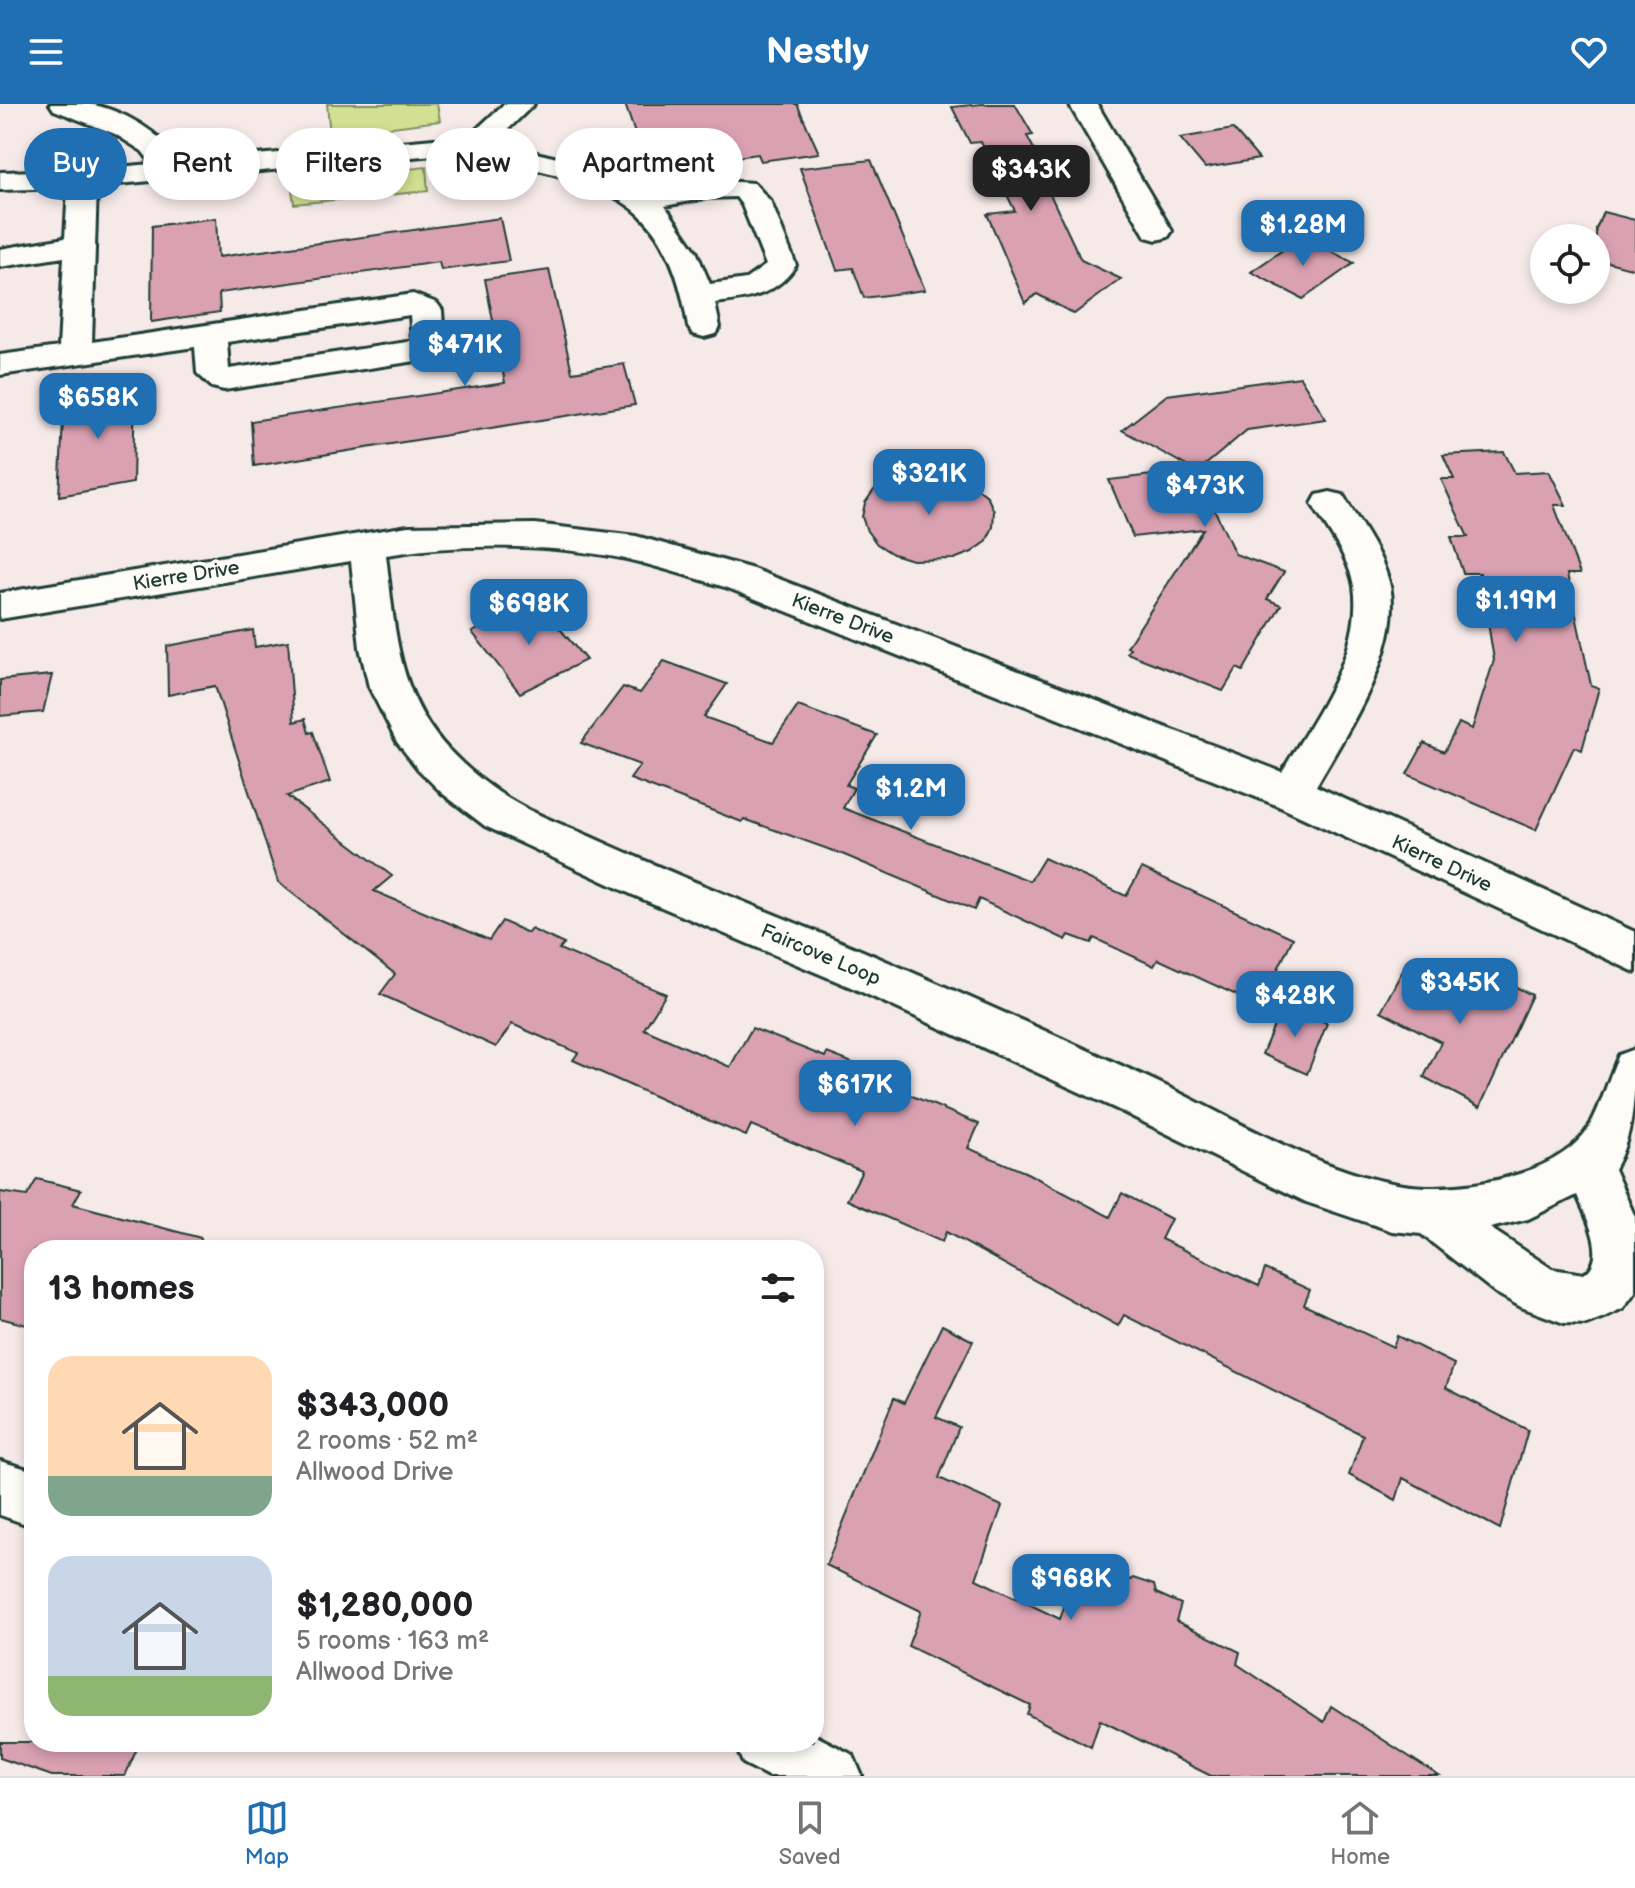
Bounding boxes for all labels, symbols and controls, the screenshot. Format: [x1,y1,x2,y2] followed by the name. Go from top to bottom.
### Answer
[24,30,68,74] icon: menu
[1567,30,1611,74] icon: heart
[766,31,869,74] text: Nestly
[24,128,127,200] chip: Buy
[143,128,260,200] chip: Rent
[276,128,410,200] chip: Filters
[426,128,539,200] chip: New
[555,128,743,200] chip: Apartment
[975,145,1087,213] pin: $343K
[991,155,1071,186] text: $343K
[1238,200,1368,268] pin: $1.28M
[1259,210,1347,241] text: $1.28M
[1530,224,1610,304] map controls
[1530,224,1610,304] button: locate
[409,320,521,388] pin: $471K
[427,330,503,361] text: $471K
[42,373,154,441] pin: $658K
[57,383,139,414] text: $658K
[873,449,985,517] pin: $321K
[891,459,967,490] text: $321K
[1149,461,1261,529] pin: $473K
[1165,471,1245,502] text: $473K
[131,556,241,596] street label: Kierre Drive
[1451,576,1581,644] pin: $1.19M
[473,579,585,647] pin: $698K
[1475,586,1557,617] text: $1.19M
[788,588,897,649] street label: Kierre Drive
[488,589,570,620] text: $698K
[855,764,967,832] pin: $1.2M
[875,774,947,805] text: $1.2M
[1388,830,1496,898] street label: Kierre Drive
[757,919,884,991] street label: Faircove Loop
[1404,958,1516,1026] pin: $345K
[1420,968,1500,999] text: $345K
[1239,971,1351,1039] pin: $428K
[1254,981,1336,1012] text: $428K
[799,1060,911,1128] pin: $617K
[817,1070,893,1101] text: $617K
[756,1266,800,1310] icon: filters
[48,1268,195,1309] text: 13 homes
[296,1385,449,1426] text: $343,000
[112,1388,208,1484] icon: home
[296,1426,478,1457] text: 2 rooms · 52 m²
[296,1457,453,1488] text: Allwood Drive
[1015,1554,1127,1622] pin: $968K
[1030,1564,1112,1595] text: $968K
[296,1585,473,1626] text: $1,280,000
[112,1588,208,1684] icon: home
[296,1626,489,1657] text: 5 rooms · 163 m²
[296,1657,453,1688] text: Allwood Drive
[245,1796,289,1871] tab: Map
[779,1796,841,1871] tab: Saved
[1330,1796,1390,1871] tab: Home

